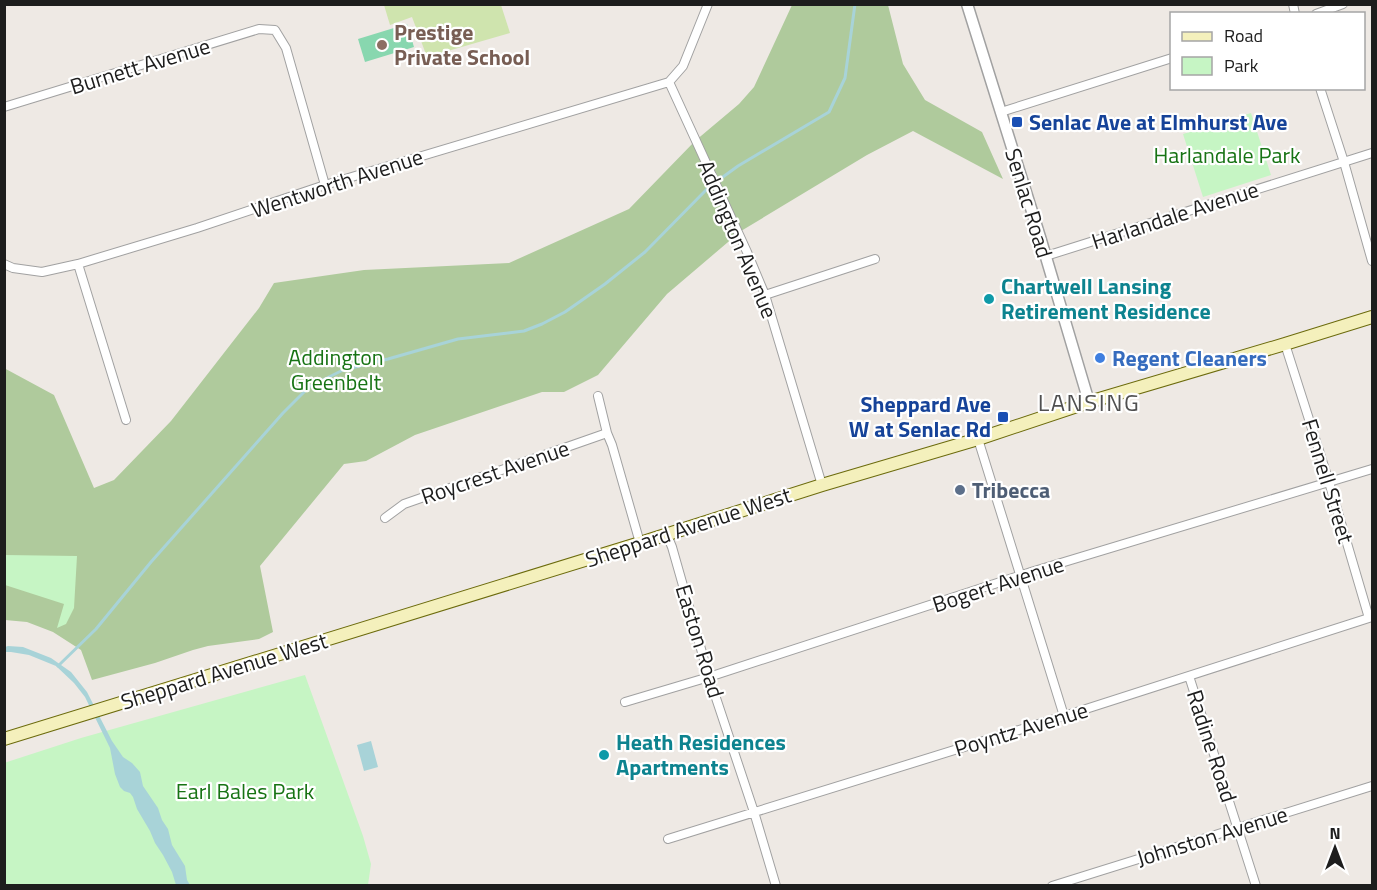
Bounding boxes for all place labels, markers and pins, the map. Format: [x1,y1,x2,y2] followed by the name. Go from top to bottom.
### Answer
[394,15,530,74] place label: Prestige Private School
[375,38,389,52] marker: Prestige Private School
[1029,105,1287,139] place label: Senlac Ave at Elmhurst Ave
[1010,115,1024,129] marker: Senlac Ave at Elmhurst Ave
[1001,269,1211,328] place label: Chartwell Lansing Retirement Residence
[982,292,996,306] marker: Chartwell Lansing Retirement Residence
[1112,341,1267,375] place label: Regent Cleaners
[1093,351,1107,365] marker: Regent Cleaners
[849,387,991,446] place label: Sheppard Ave W at Senlac Rd
[996,410,1010,424] marker: Sheppard Ave W at Senlac Rd
[972,473,1050,507] place label: Tribecca
[953,483,967,497] marker: Tribecca
[616,725,786,784] place label: Heath Residences Apartments
[597,748,611,762] marker: Heath Residences Apartments

